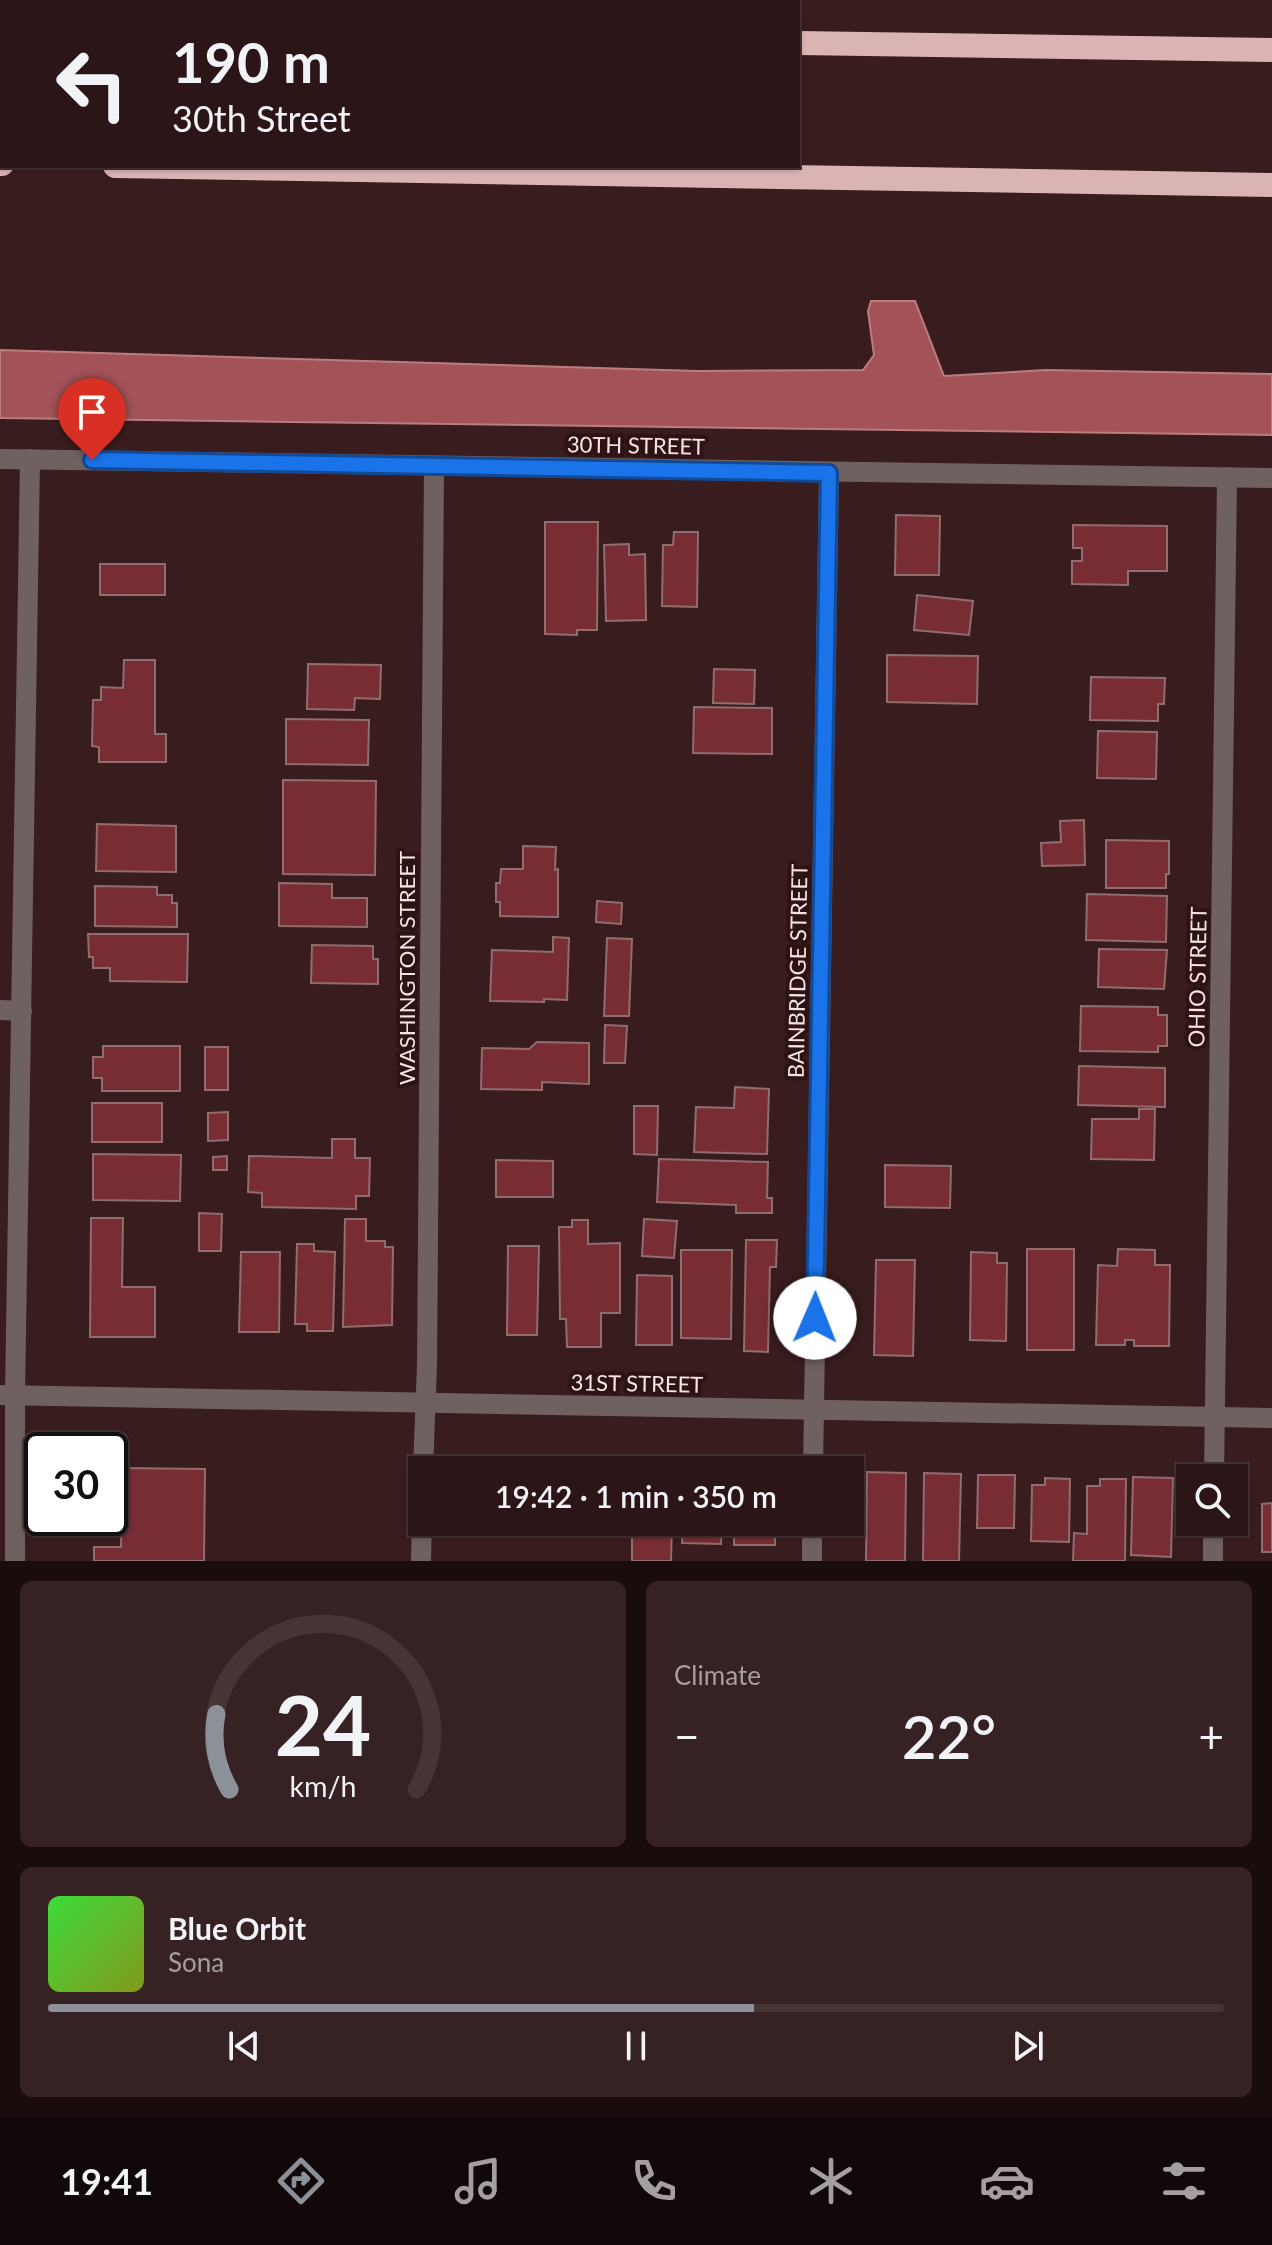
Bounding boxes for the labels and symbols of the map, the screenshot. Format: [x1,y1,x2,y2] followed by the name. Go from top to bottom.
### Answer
[58,378,126,460] pin
[567,430,705,460] street label: 30TH STREET
[393,851,420,1085] street label: WASHINGTON STREET
[782,864,812,1078] street label: BAINBRIDGE STREET
[1182,906,1212,1048] street label: OHIO STREET
[773,1276,857,1360] position arrow
[571,1368,703,1398] street label: 31ST STREET
[24,1432,128,1536] speed limit sign: 30

